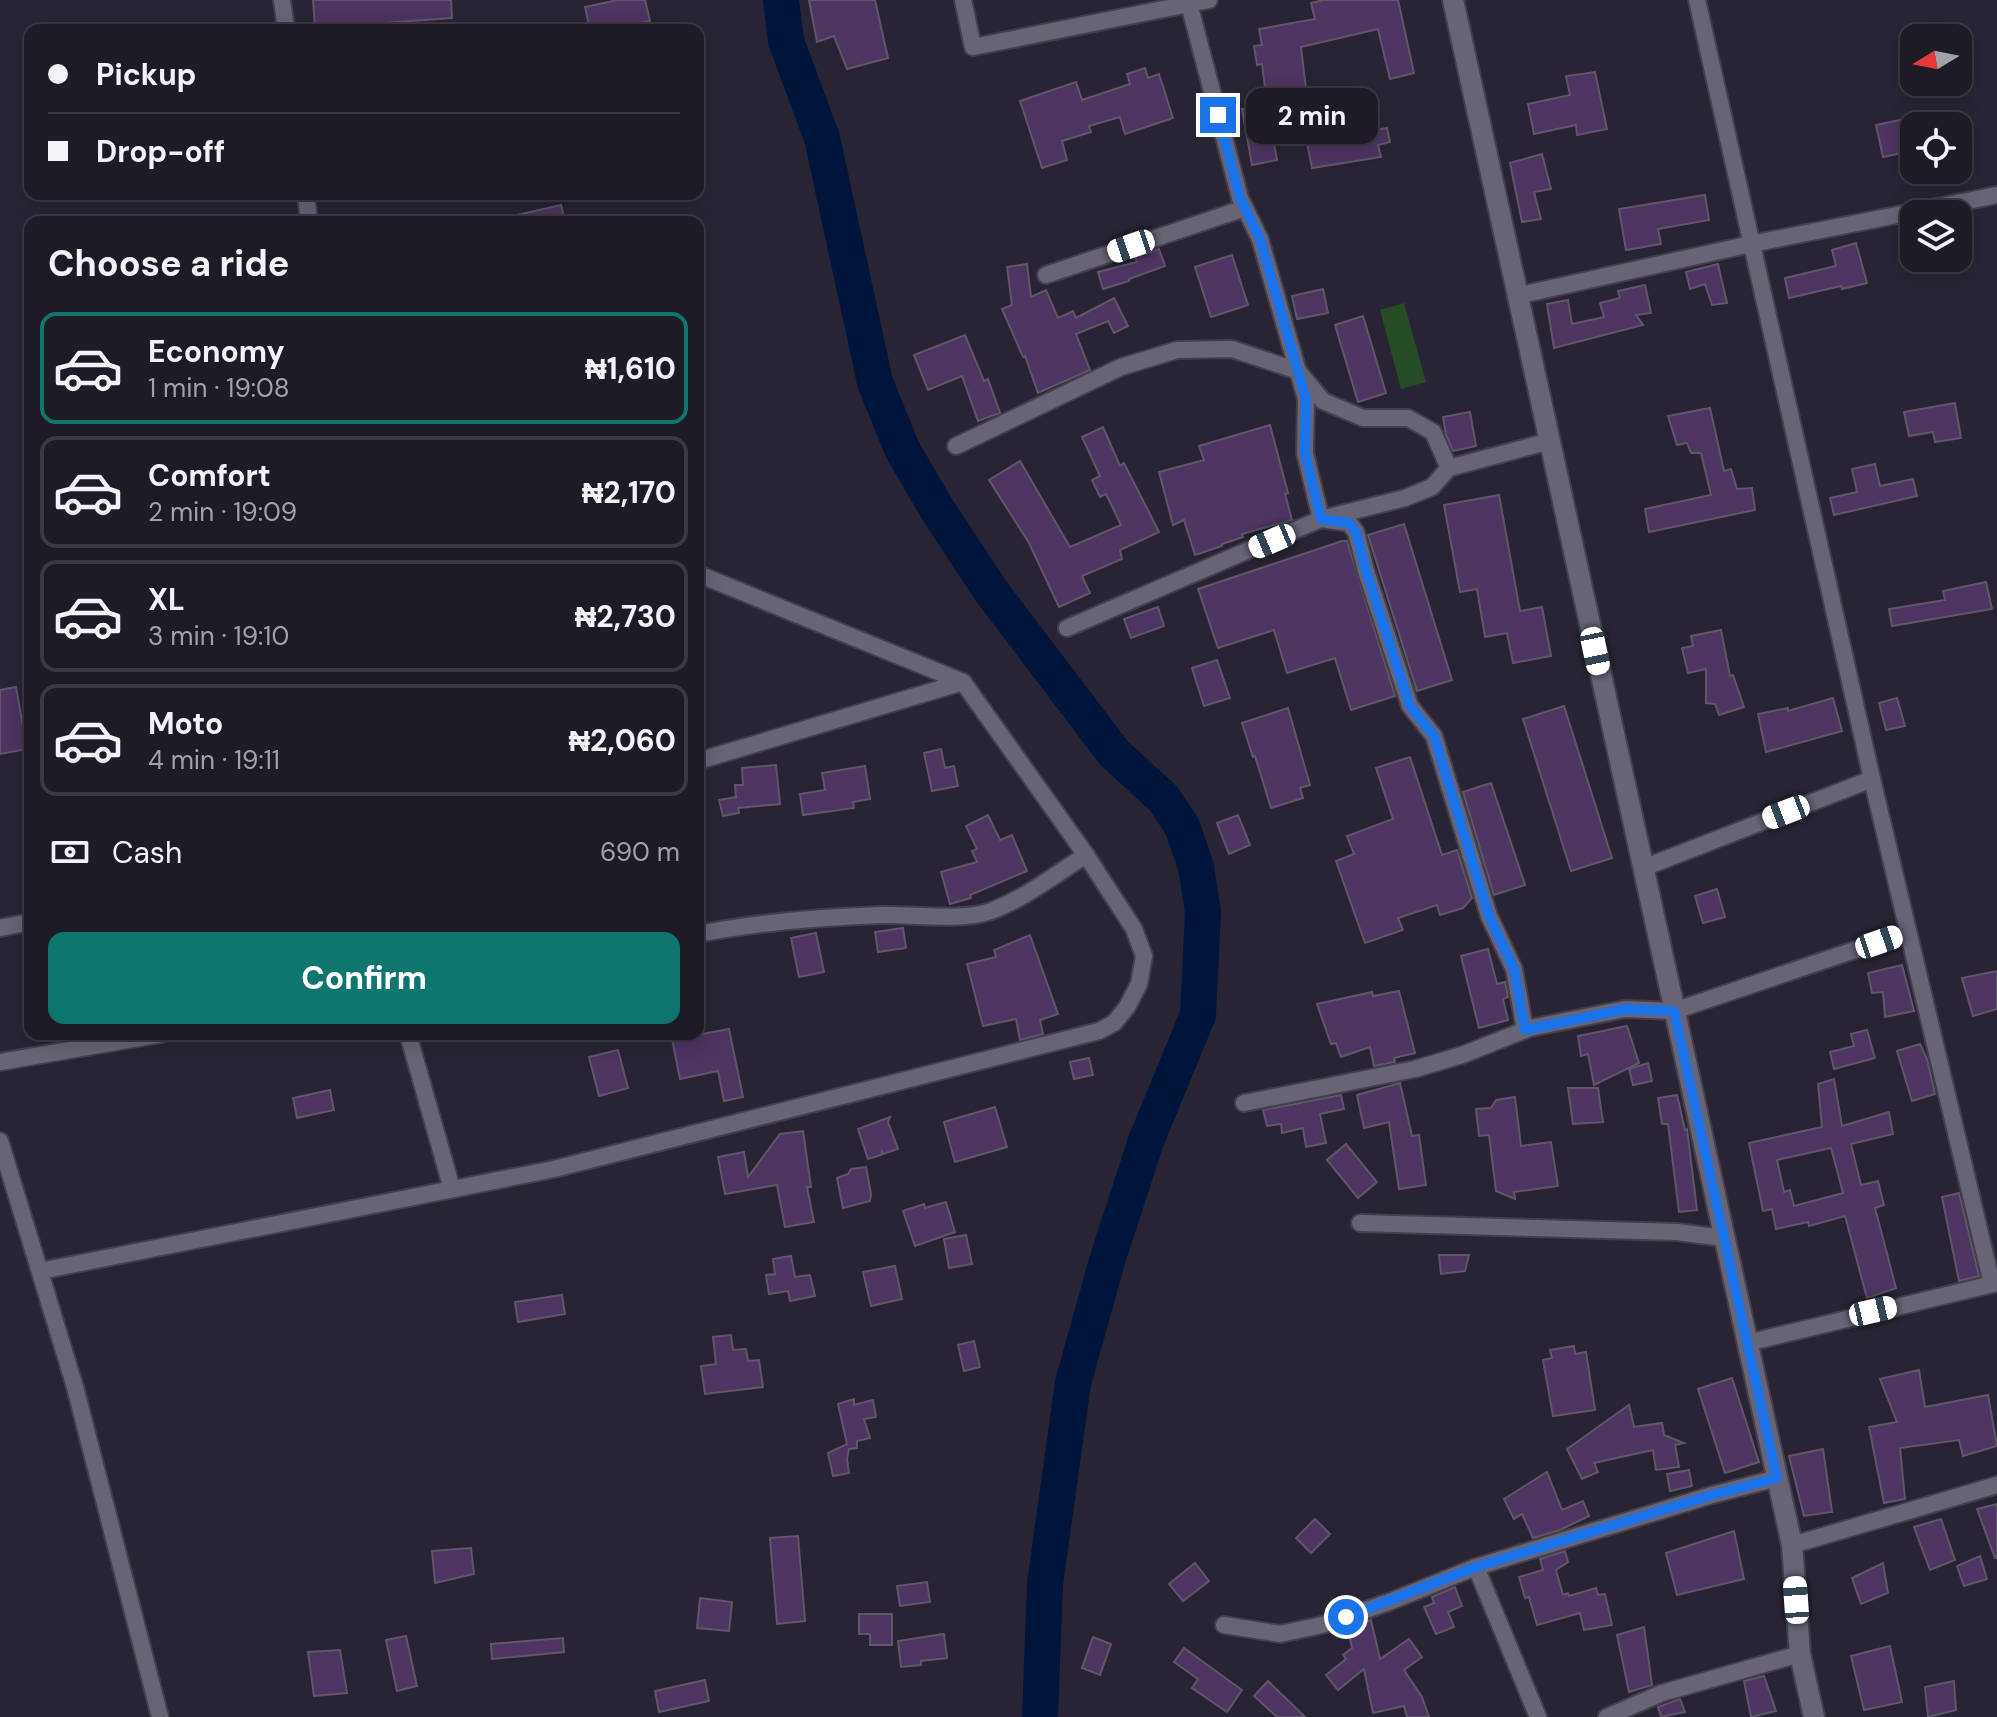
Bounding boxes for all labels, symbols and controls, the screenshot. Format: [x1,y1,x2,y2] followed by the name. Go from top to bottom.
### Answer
[1900,24,1972,96] north arrow
[1900,24,1972,272] map controls
[96,55,196,94] text: Pickup
[1246,87,1378,143] callout: 2 min
[1200,97,1236,133] route end
[1278,99,1346,133] text: 2 min
[1900,112,1972,184] button: locate
[96,132,225,171] text: Drop-off
[1900,200,1972,272] button: layers
[1104,227,1158,265] car
[48,240,289,287] text: Choose a ride
[52,332,124,404] icon: car
[148,332,285,371] text: Economy
[585,349,676,388] text: ₦1,610
[148,371,290,405] text: 1 min · 19:08
[52,456,124,528] icon: car
[148,456,271,495] text: Comfort
[582,473,676,512] text: ₦2,170
[148,495,297,529] text: 2 min · 19:09
[1245,521,1299,561] car
[52,580,124,652] icon: car
[148,580,185,619] text: XL
[575,597,676,636] text: ₦2,730
[148,619,289,653] text: 3 min · 19:10
[1578,625,1612,677] car
[52,704,124,776] icon: car
[148,704,223,743] text: Moto
[568,721,676,760] text: ₦2,060
[148,743,280,777] text: 4 min · 19:11
[1759,792,1813,832] car
[48,830,92,874] icon: cash
[112,833,182,872] text: Cash
[600,835,680,869] text: 690 m
[1852,923,1906,961] car
[48,932,680,1024] button: Confirm
[1847,1294,1899,1328] car
[1782,1575,1810,1625] car
[1328,1599,1364,1635] route start

